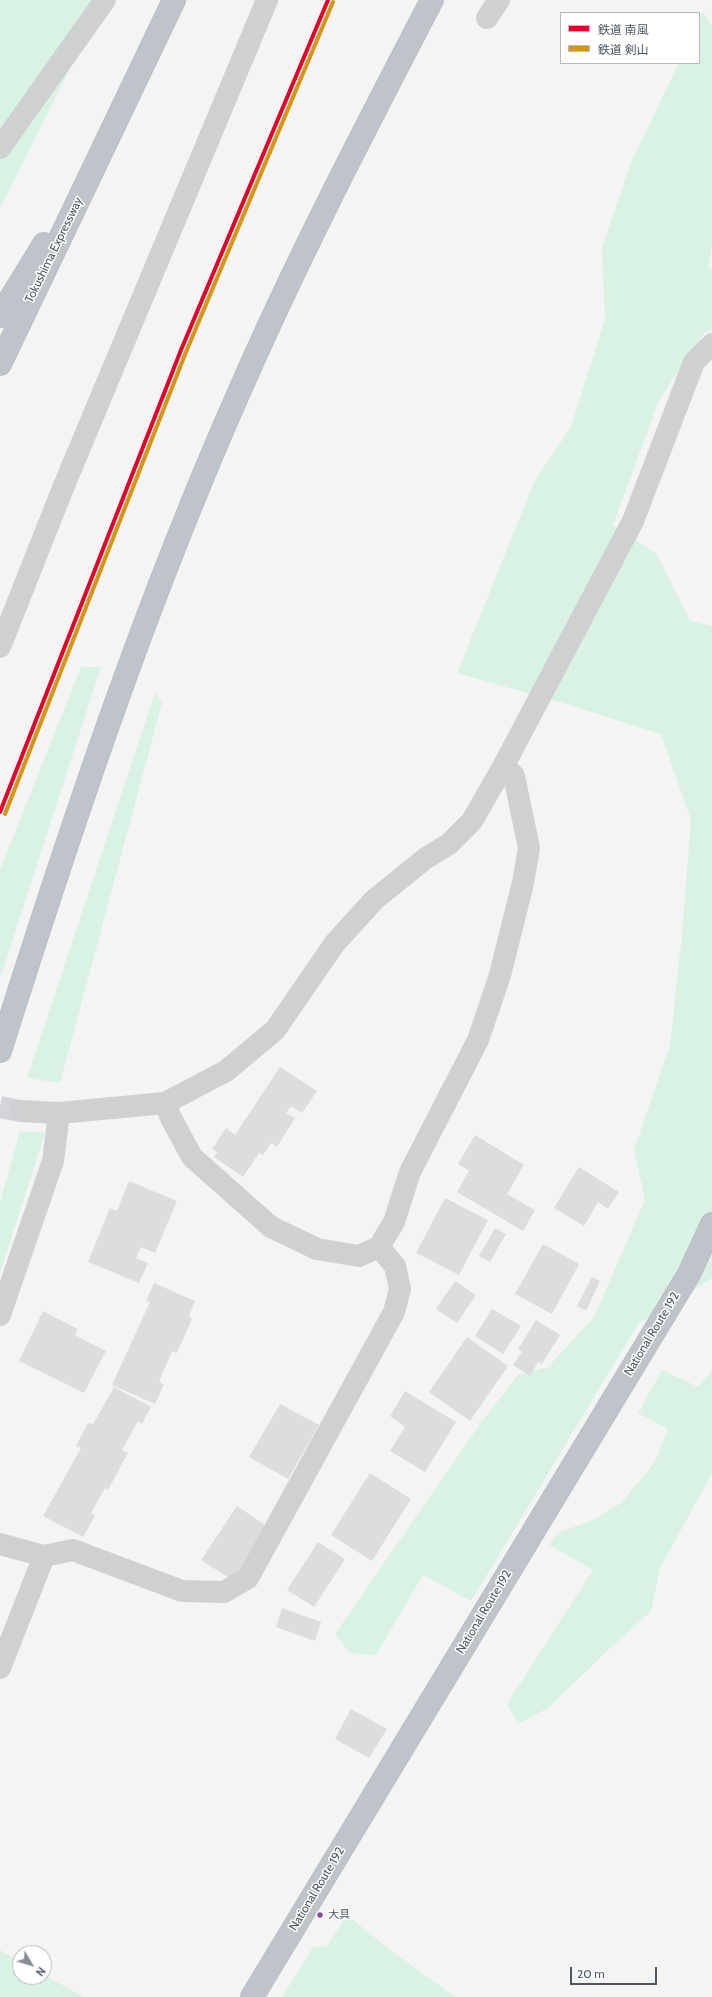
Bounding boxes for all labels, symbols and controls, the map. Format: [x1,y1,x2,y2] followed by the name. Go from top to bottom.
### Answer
[560,12,700,64] legend
[598,22,649,37] text: 鉄道 南風
[598,42,649,57] text: 鉄道 剣山
[22,195,86,305] street label: Tokushima Expressway
[621,1290,683,1378] street label: National Route 192
[453,1568,515,1656] street label: National Route 192
[286,1845,348,1933] street label: National Route 192
[328,1908,350,1922] place label: 大具
[315,1910,325,1920] marker: 大具
[12,1945,52,1985] north arrow
[572,1959,659,1985] scale bar
[33,1964,49,1979] text: N
[577,1966,605,1981] text: 20 m

